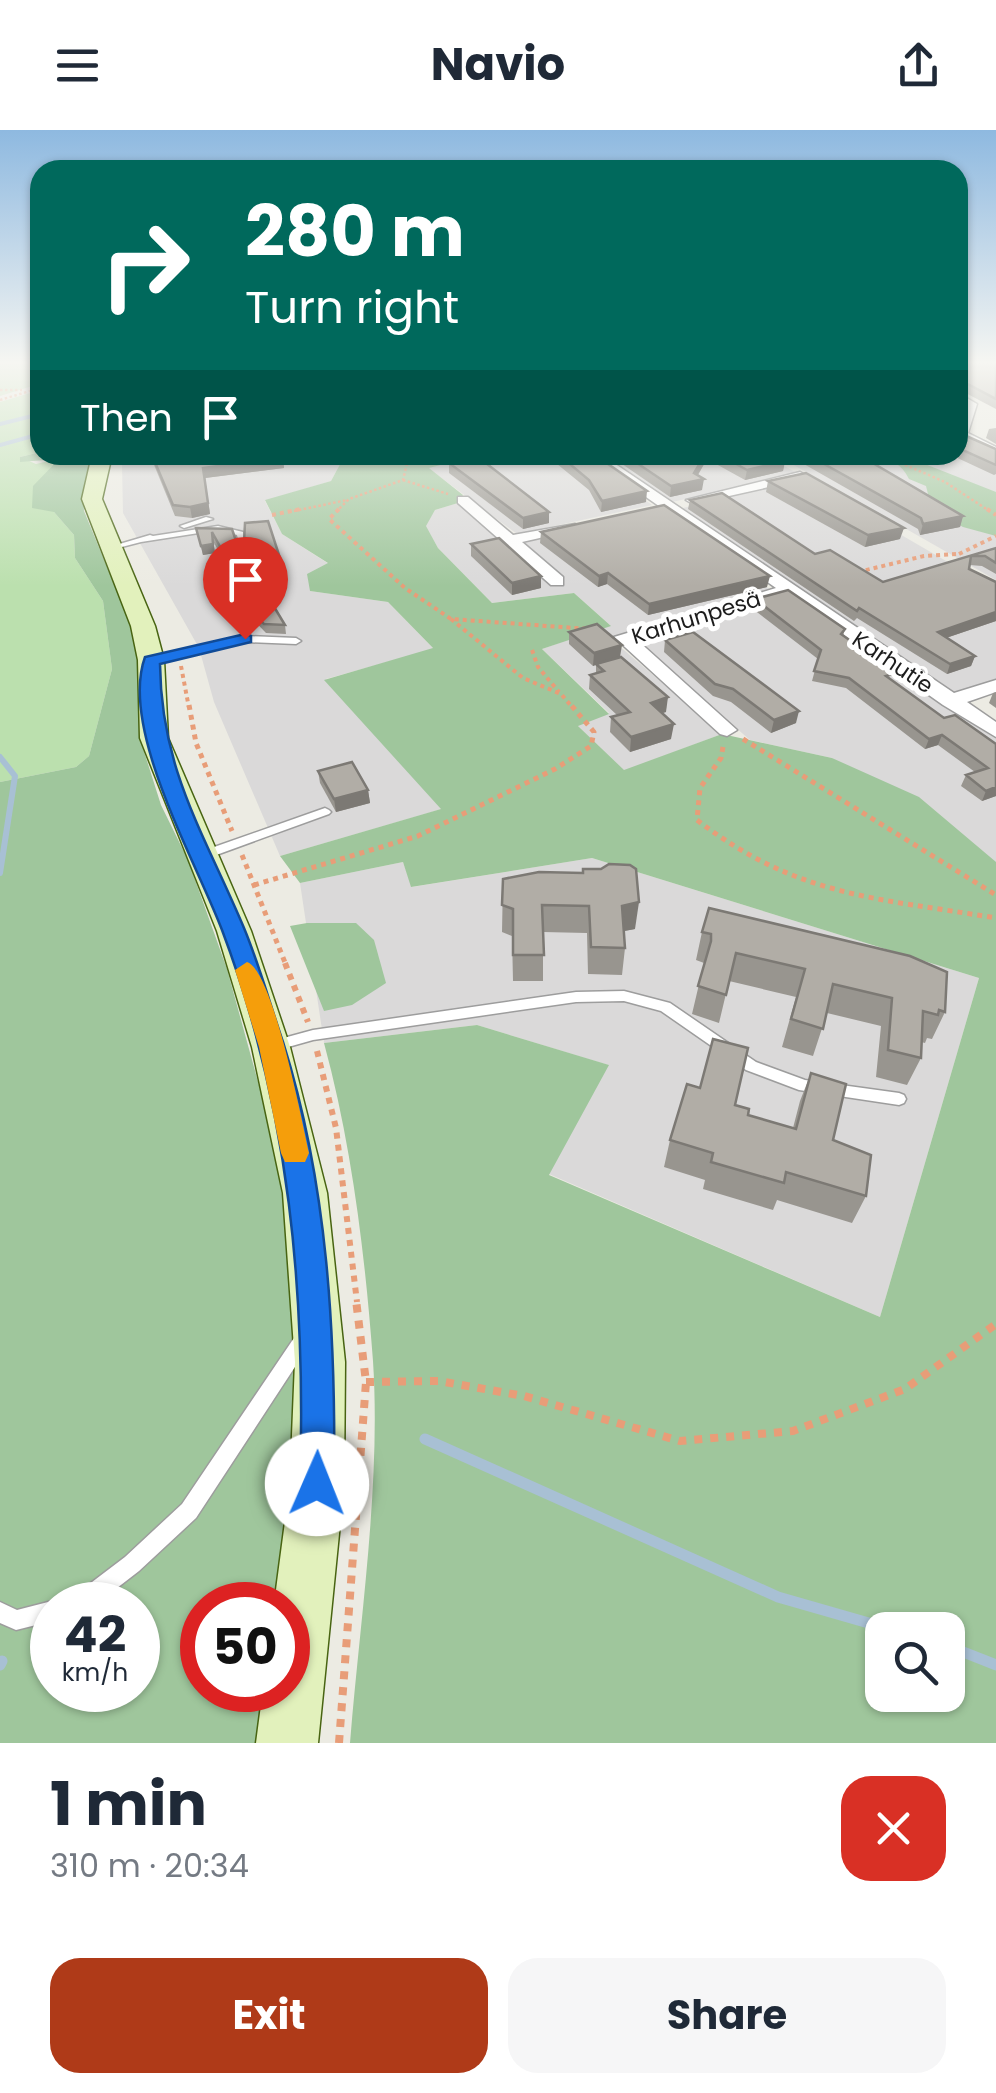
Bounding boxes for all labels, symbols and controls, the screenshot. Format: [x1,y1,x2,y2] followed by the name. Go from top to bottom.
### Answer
[431,33,565,96] text: Navio
[50,38,105,93] icon: menu
[891,38,946,93] icon: share
[245,182,465,281] text: 280 m
[80,200,210,330] icon: right
[245,276,459,339] text: Turn right
[193,390,248,445] icon: arrive
[80,391,173,444] text: Then
[203,537,288,640] pin
[218,552,273,607] icon: arrive
[628,583,764,652] street label: Karhunpesä
[846,624,939,701] street label: Karhutie
[265,1432,369,1536] position arrow
[180,1582,310,1712] speed limit sign: 50
[64,1599,126,1670] text: 42
[865,1612,965,1712] map controls
[865,1612,965,1712] button: search
[62,1655,128,1690] text: km/h
[50,1762,207,1846] text: 1 min
[841,1776,946,1881] button: close
[50,1843,249,1888] text: 310 m · 20:34
[50,1958,488,2073] button: Exit
[508,1958,946,2073] button: Share

